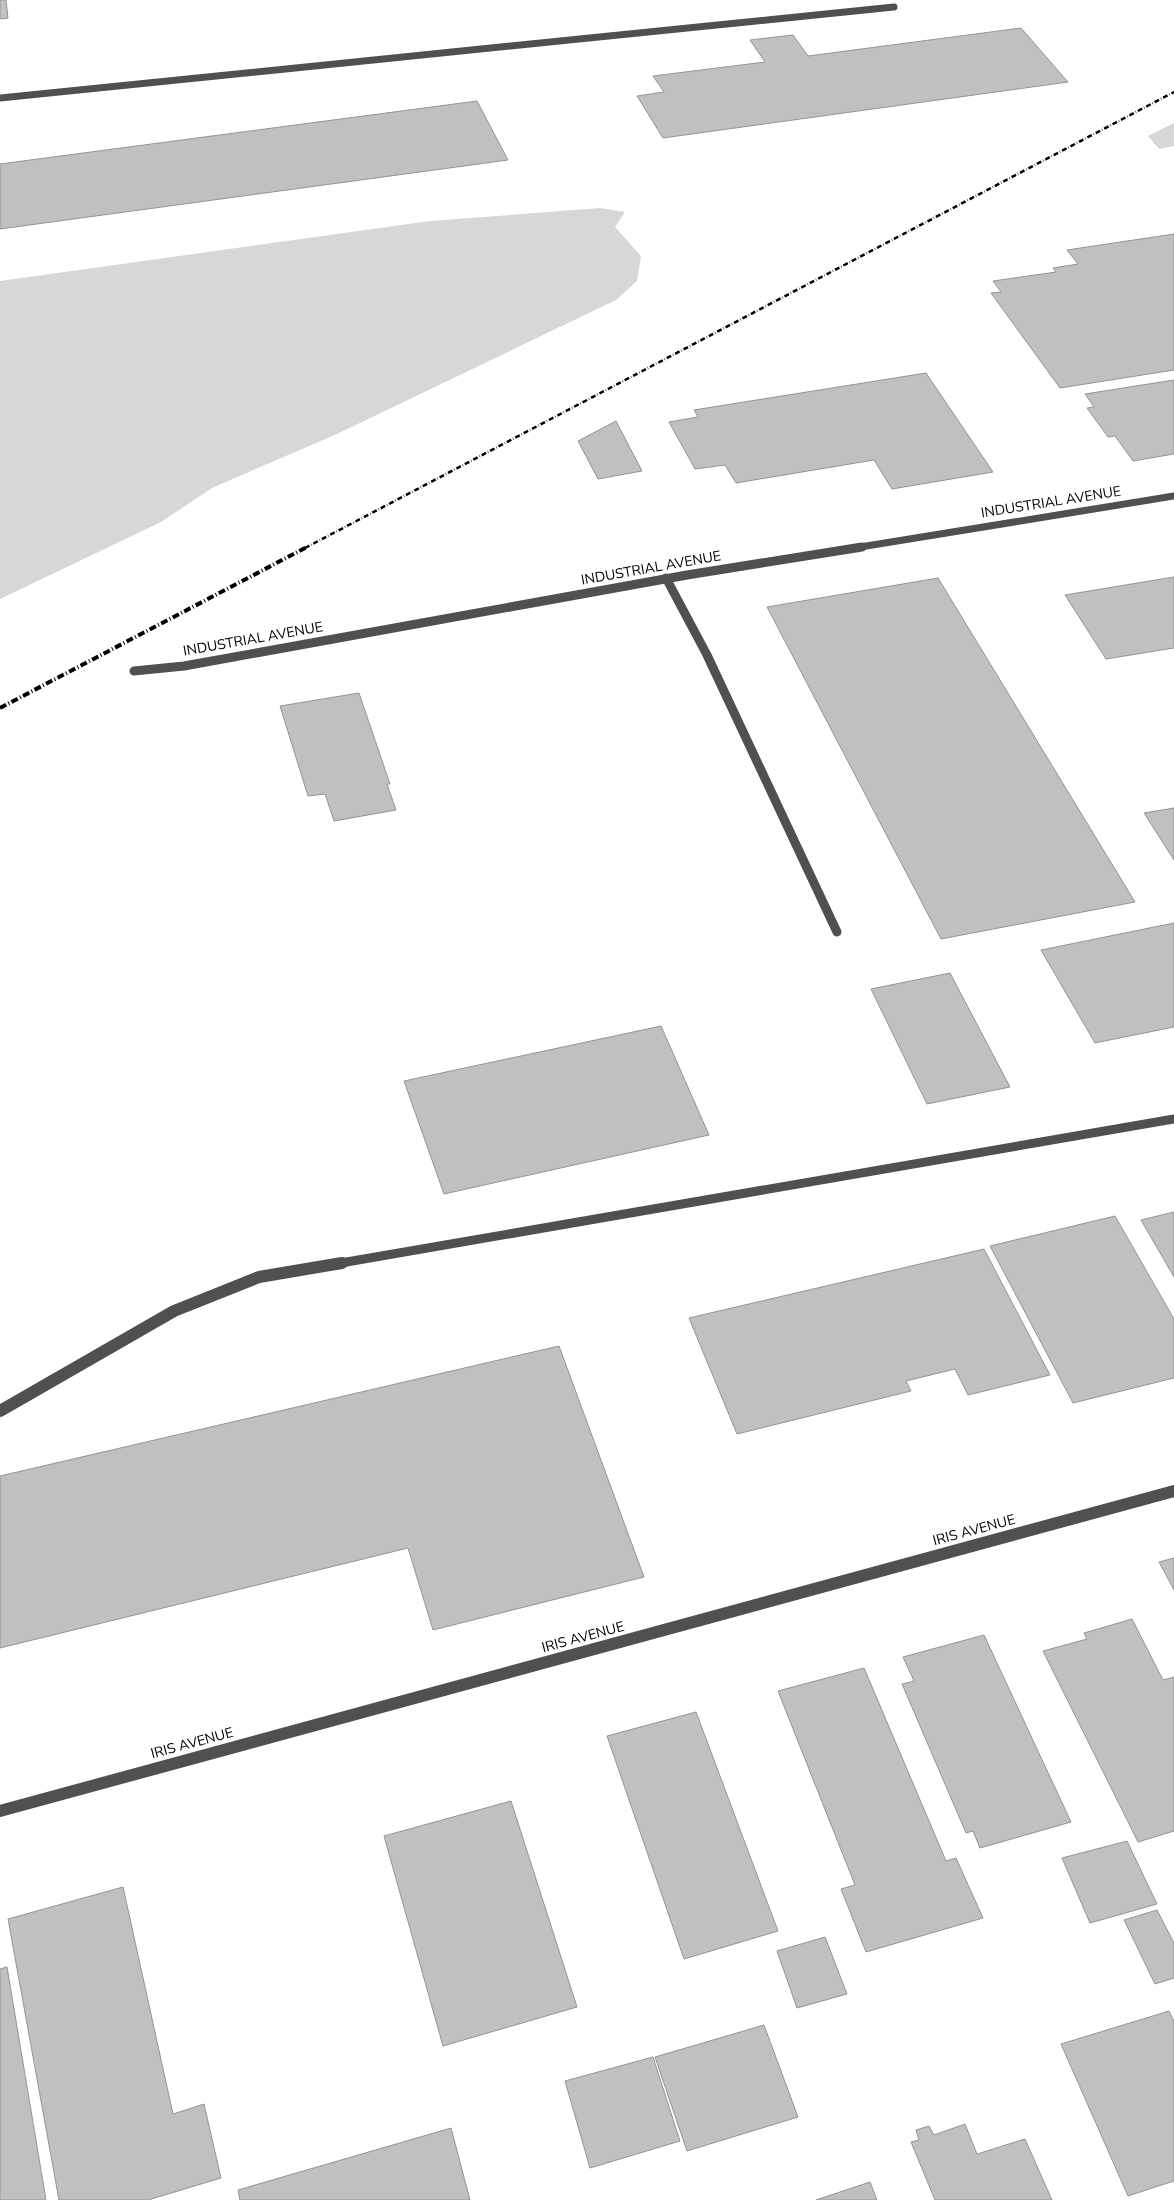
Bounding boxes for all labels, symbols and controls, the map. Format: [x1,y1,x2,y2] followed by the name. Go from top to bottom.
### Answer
[980,482,1122,522] street label: INDUSTRIAL AVENUE
[580,546,722,590] street label: INDUSTRIAL AVENUE
[182,617,324,661] street label: INDUSTRIAL AVENUE
[931,1510,1017,1550] street label: IRIS AVENUE
[540,1617,626,1657] street label: IRIS AVENUE
[149,1723,235,1763] street label: IRIS AVENUE

